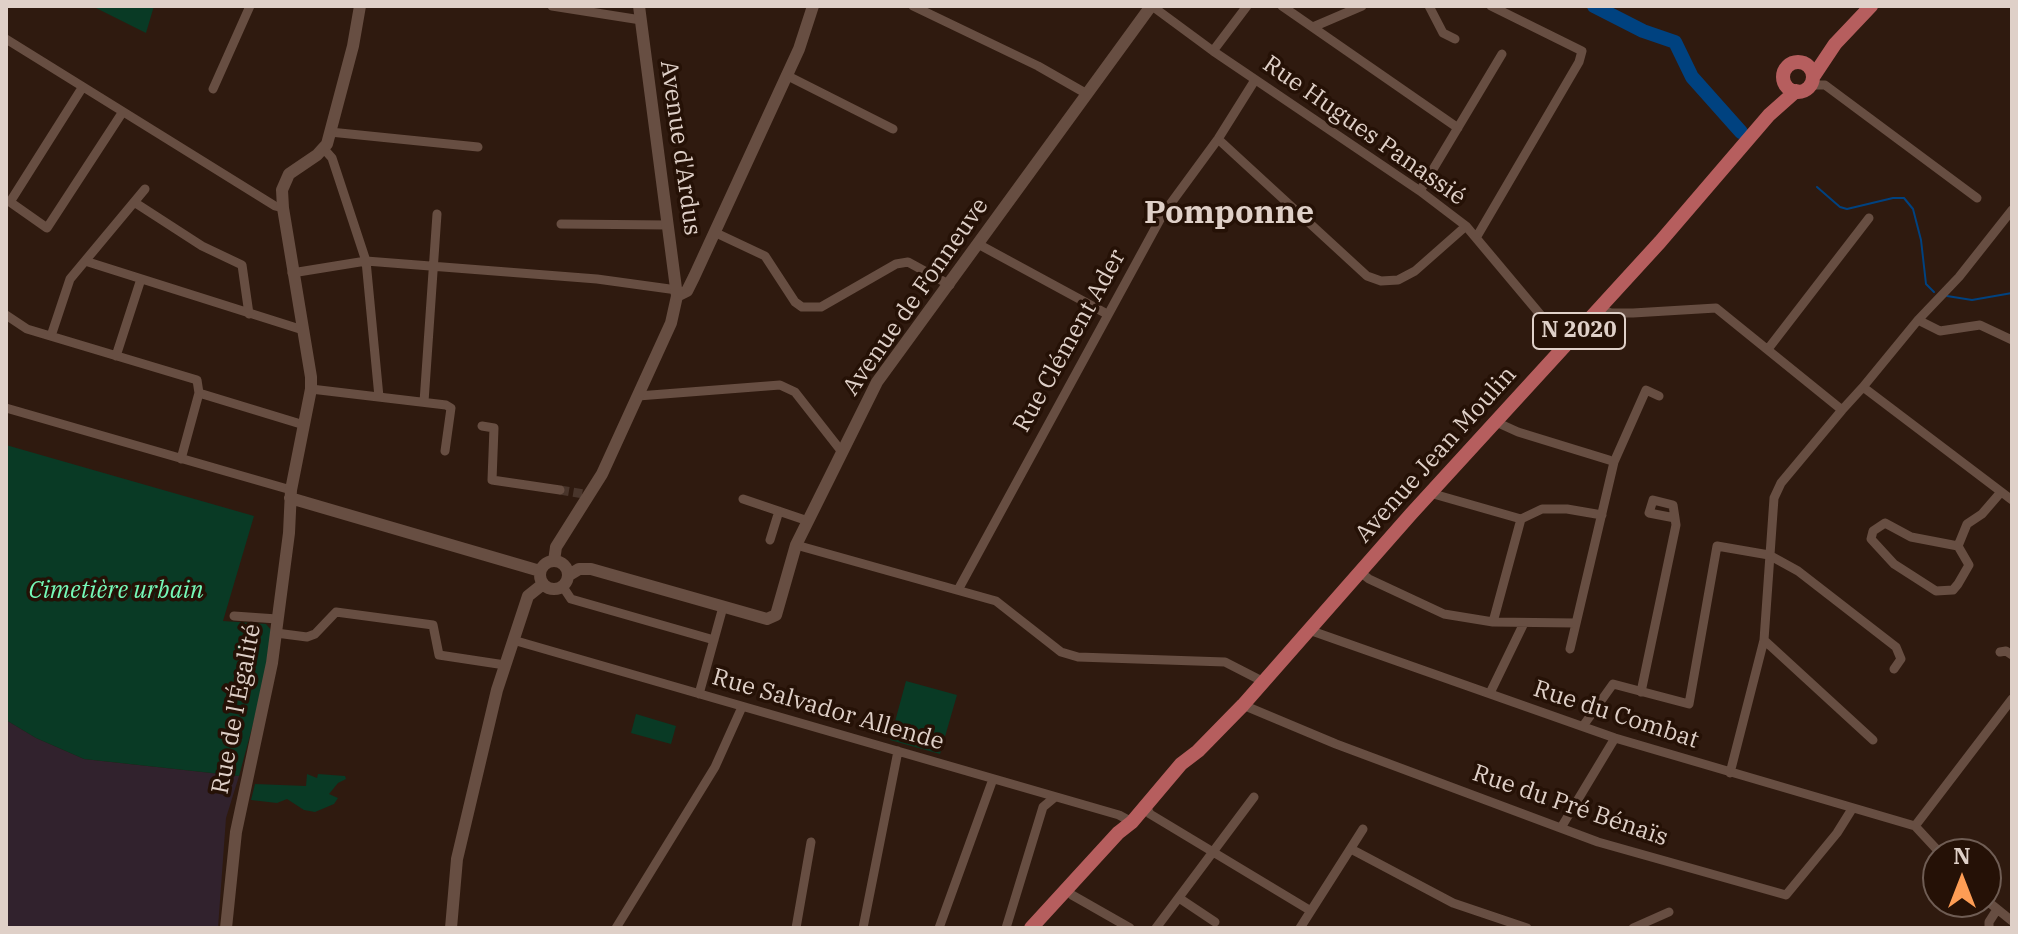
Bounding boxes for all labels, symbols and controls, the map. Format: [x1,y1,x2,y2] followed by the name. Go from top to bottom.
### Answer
[1257,50,1471,212] street label: Rue Hugues Panassié
[653,59,707,237] street label: Avenue d'Ardus
[837,193,995,401] street label: Avenue de Fonneuve
[1144,195,1314,233] district label: Pomponne
[1008,245,1132,437] street label: Rue Clément Ader
[1533,313,1625,349] road number: N 2020
[1349,361,1523,549] street label: Avenue Jean Moulin
[28,577,204,605] park label: Cimetière urbain
[206,622,268,796] street label: Rue de l'Égalité
[709,663,947,757] street label: Rue Salvador Allende
[1530,675,1702,755] street label: Rue du Combat
[1468,759,1672,853] street label: Rue du Pré Bénaïs
[1922,838,2002,918] north arrow
[1953,841,1971,870] text: N

